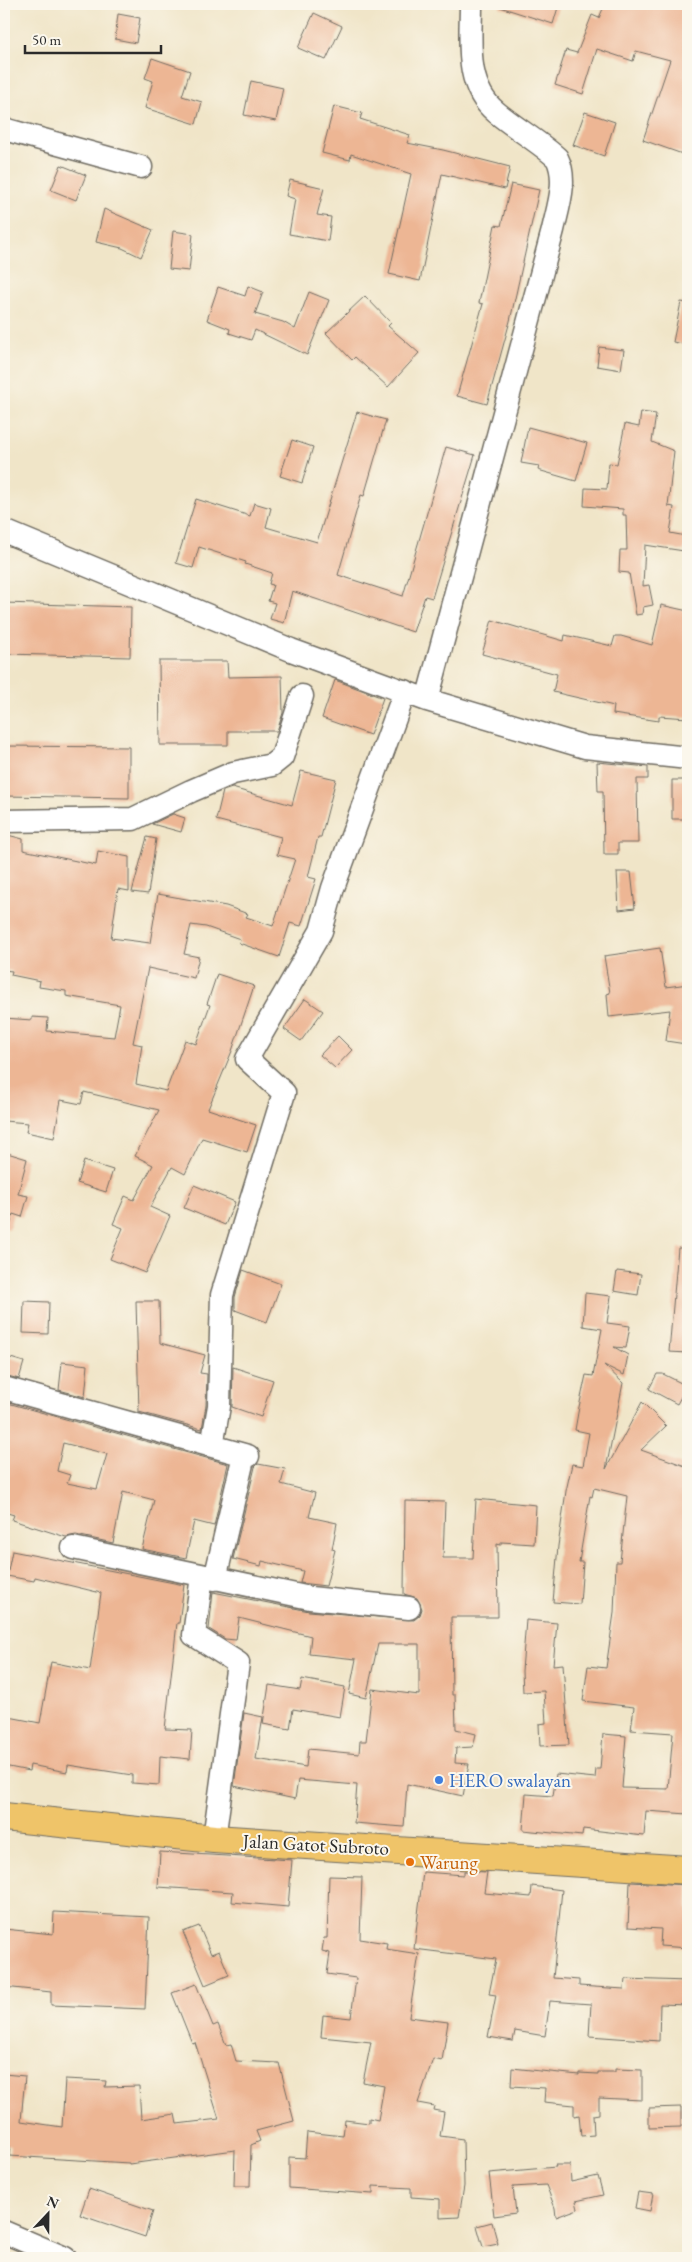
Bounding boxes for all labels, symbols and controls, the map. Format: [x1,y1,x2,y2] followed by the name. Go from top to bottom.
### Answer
[25,22,161,54] scale bar
[32,30,61,49] text: 50 m
[449,1768,571,1793] place label: HERO swalayan
[433,1774,445,1786] marker: HERO swalayan
[240,1828,390,1861] street label: Jalan Gatot Subroto
[420,1850,478,1875] place label: Warung
[404,1856,416,1868] marker: Warung
[22,2190,72,2240] north arrow
[44,2191,62,2213] text: N

